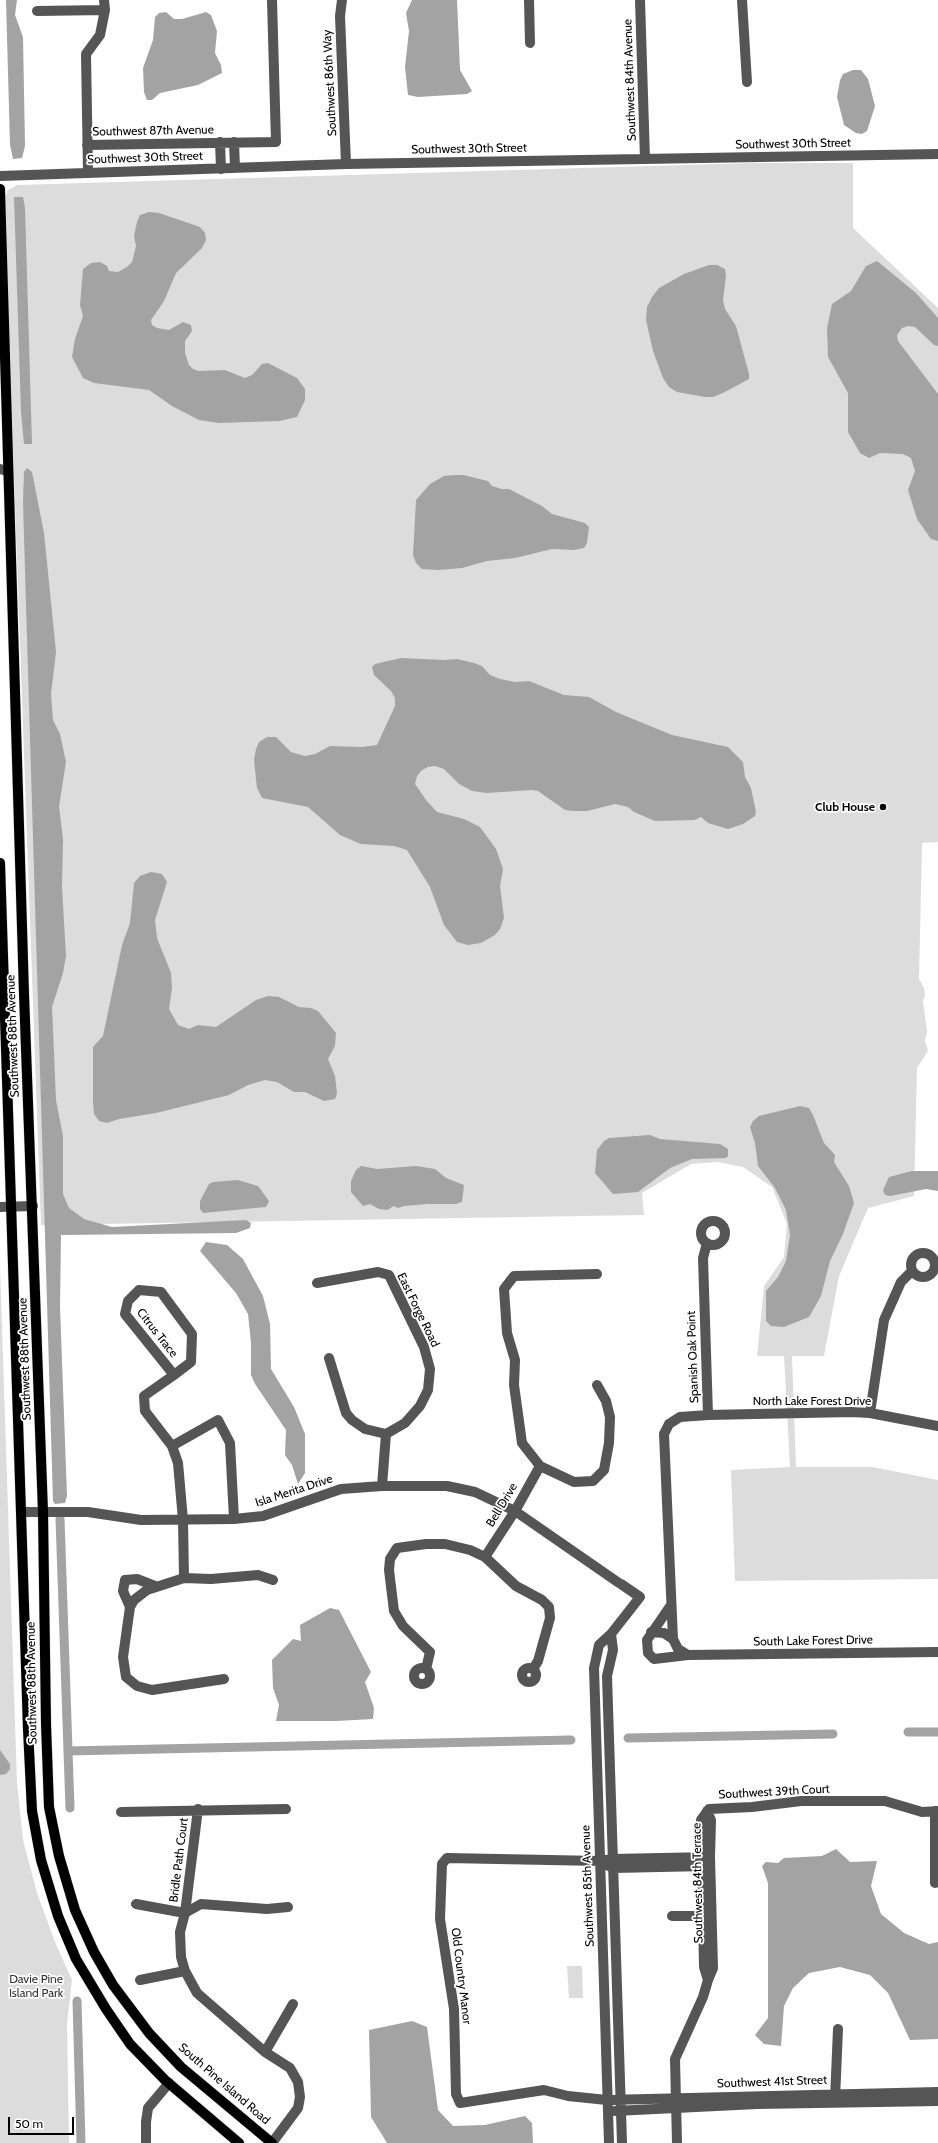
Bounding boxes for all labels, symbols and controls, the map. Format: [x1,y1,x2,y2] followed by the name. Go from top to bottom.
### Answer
[621,19,639,141] street label: Southwest 84th Avenue
[320,29,340,137] street label: Southwest 86th Way
[92,123,214,139] street label: Southwest 87th Avenue
[735,136,851,152] street label: Southwest 30th Street
[411,141,527,157] street label: Southwest 30th Street
[87,149,203,167] street label: Southwest 30th Street
[815,800,875,814] place label: Club House
[878,802,888,812] marker: Club House
[4,974,22,1098] street label: Southwest 88th Avenue
[394,1270,442,1350] street label: East Forge Road
[16,1297,34,1421] street label: Southwest 88th Avenue
[133,1306,181,1360] street label: Citrus Trace
[684,1311,702,1403] street label: Spanish Oak Point
[753,1394,871,1408] street label: North Lake Forest Drive
[253,1472,335,1510] street label: Isla Merita Drive
[483,1480,521,1530] street label: Bell Drive
[24,1622,40,1744] street label: Southwest 88th Avenue
[753,1633,873,1649] street label: South Lake Forest Drive
[718,1782,830,1802] street label: Southwest 39th Court
[167,1817,191,1903] street label: Bridle Path Court
[690,1823,706,1943] street label: Southwest 84th Terrace
[579,1825,597,1947] street label: Southwest 85th Avenue
[448,1927,474,2025] street label: Old Country Manor
[9,1972,63,2000] park label: Davie Pine Island Park
[175,2040,273,2128] street label: South Pine Island Road
[717,2073,827,2091] street label: Southwest 41st Street
[10,2109,76,2135] scale bar
[15,2116,43,2131] text: 50 m

